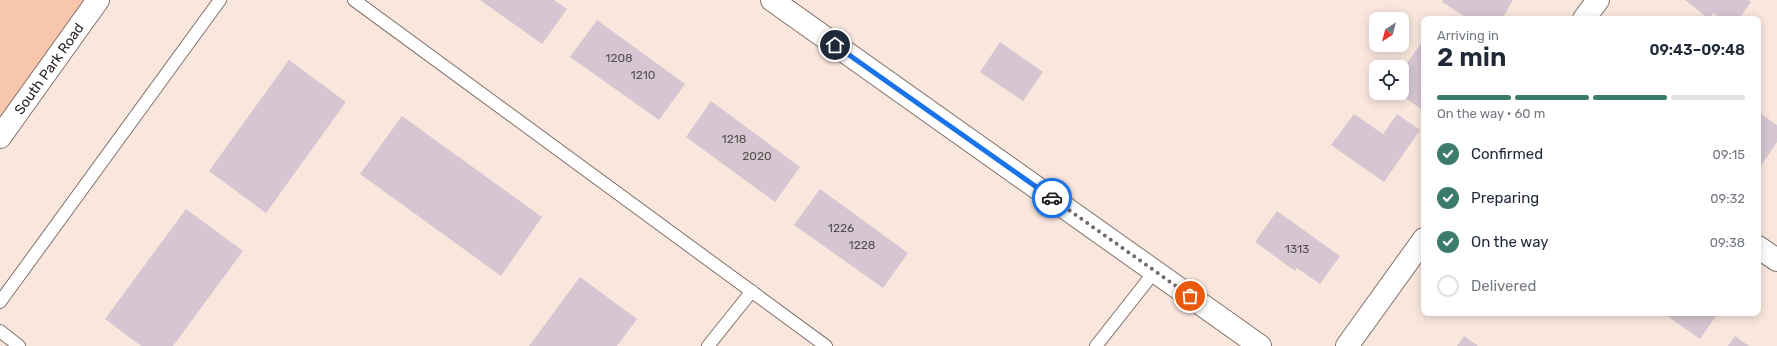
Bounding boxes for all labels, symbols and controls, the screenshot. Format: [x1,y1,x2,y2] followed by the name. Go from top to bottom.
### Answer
[1369,12,1409,52] north arrow
[1369,12,1409,100] map controls
[10,20,87,118] street label: South Park Road
[818,28,852,62] pin
[1437,28,1499,43] text: Arriving in
[824,34,846,56] icon: home
[1649,41,1745,59] text: 09:43–09:48
[1437,42,1506,73] text: 2 min
[605,51,633,65] house number: 1208
[1369,60,1409,100] button: locate
[631,68,655,82] house number: 1210
[1437,106,1545,121] text: On the way · 60 m
[722,132,746,146] house number: 1218
[1437,143,1459,165] icon: check
[1471,145,1543,163] text: Confirmed
[1712,147,1745,162] text: 09:15
[742,149,772,163] house number: 2020
[1032,178,1072,218] courier
[1041,187,1063,209] icon: car
[1437,187,1459,209] icon: check
[1471,189,1539,207] text: Preparing
[1710,191,1745,206] text: 09:32
[828,221,854,235] house number: 1226
[1437,231,1459,253] icon: check
[1471,233,1549,251] text: On the way
[1710,235,1745,250] text: 09:38
[849,238,875,252] house number: 1228
[1285,242,1309,256] house number: 1313
[1471,277,1536,295] text: Delivered
[1173,279,1207,313] pin
[1179,285,1201,307] icon: bag

